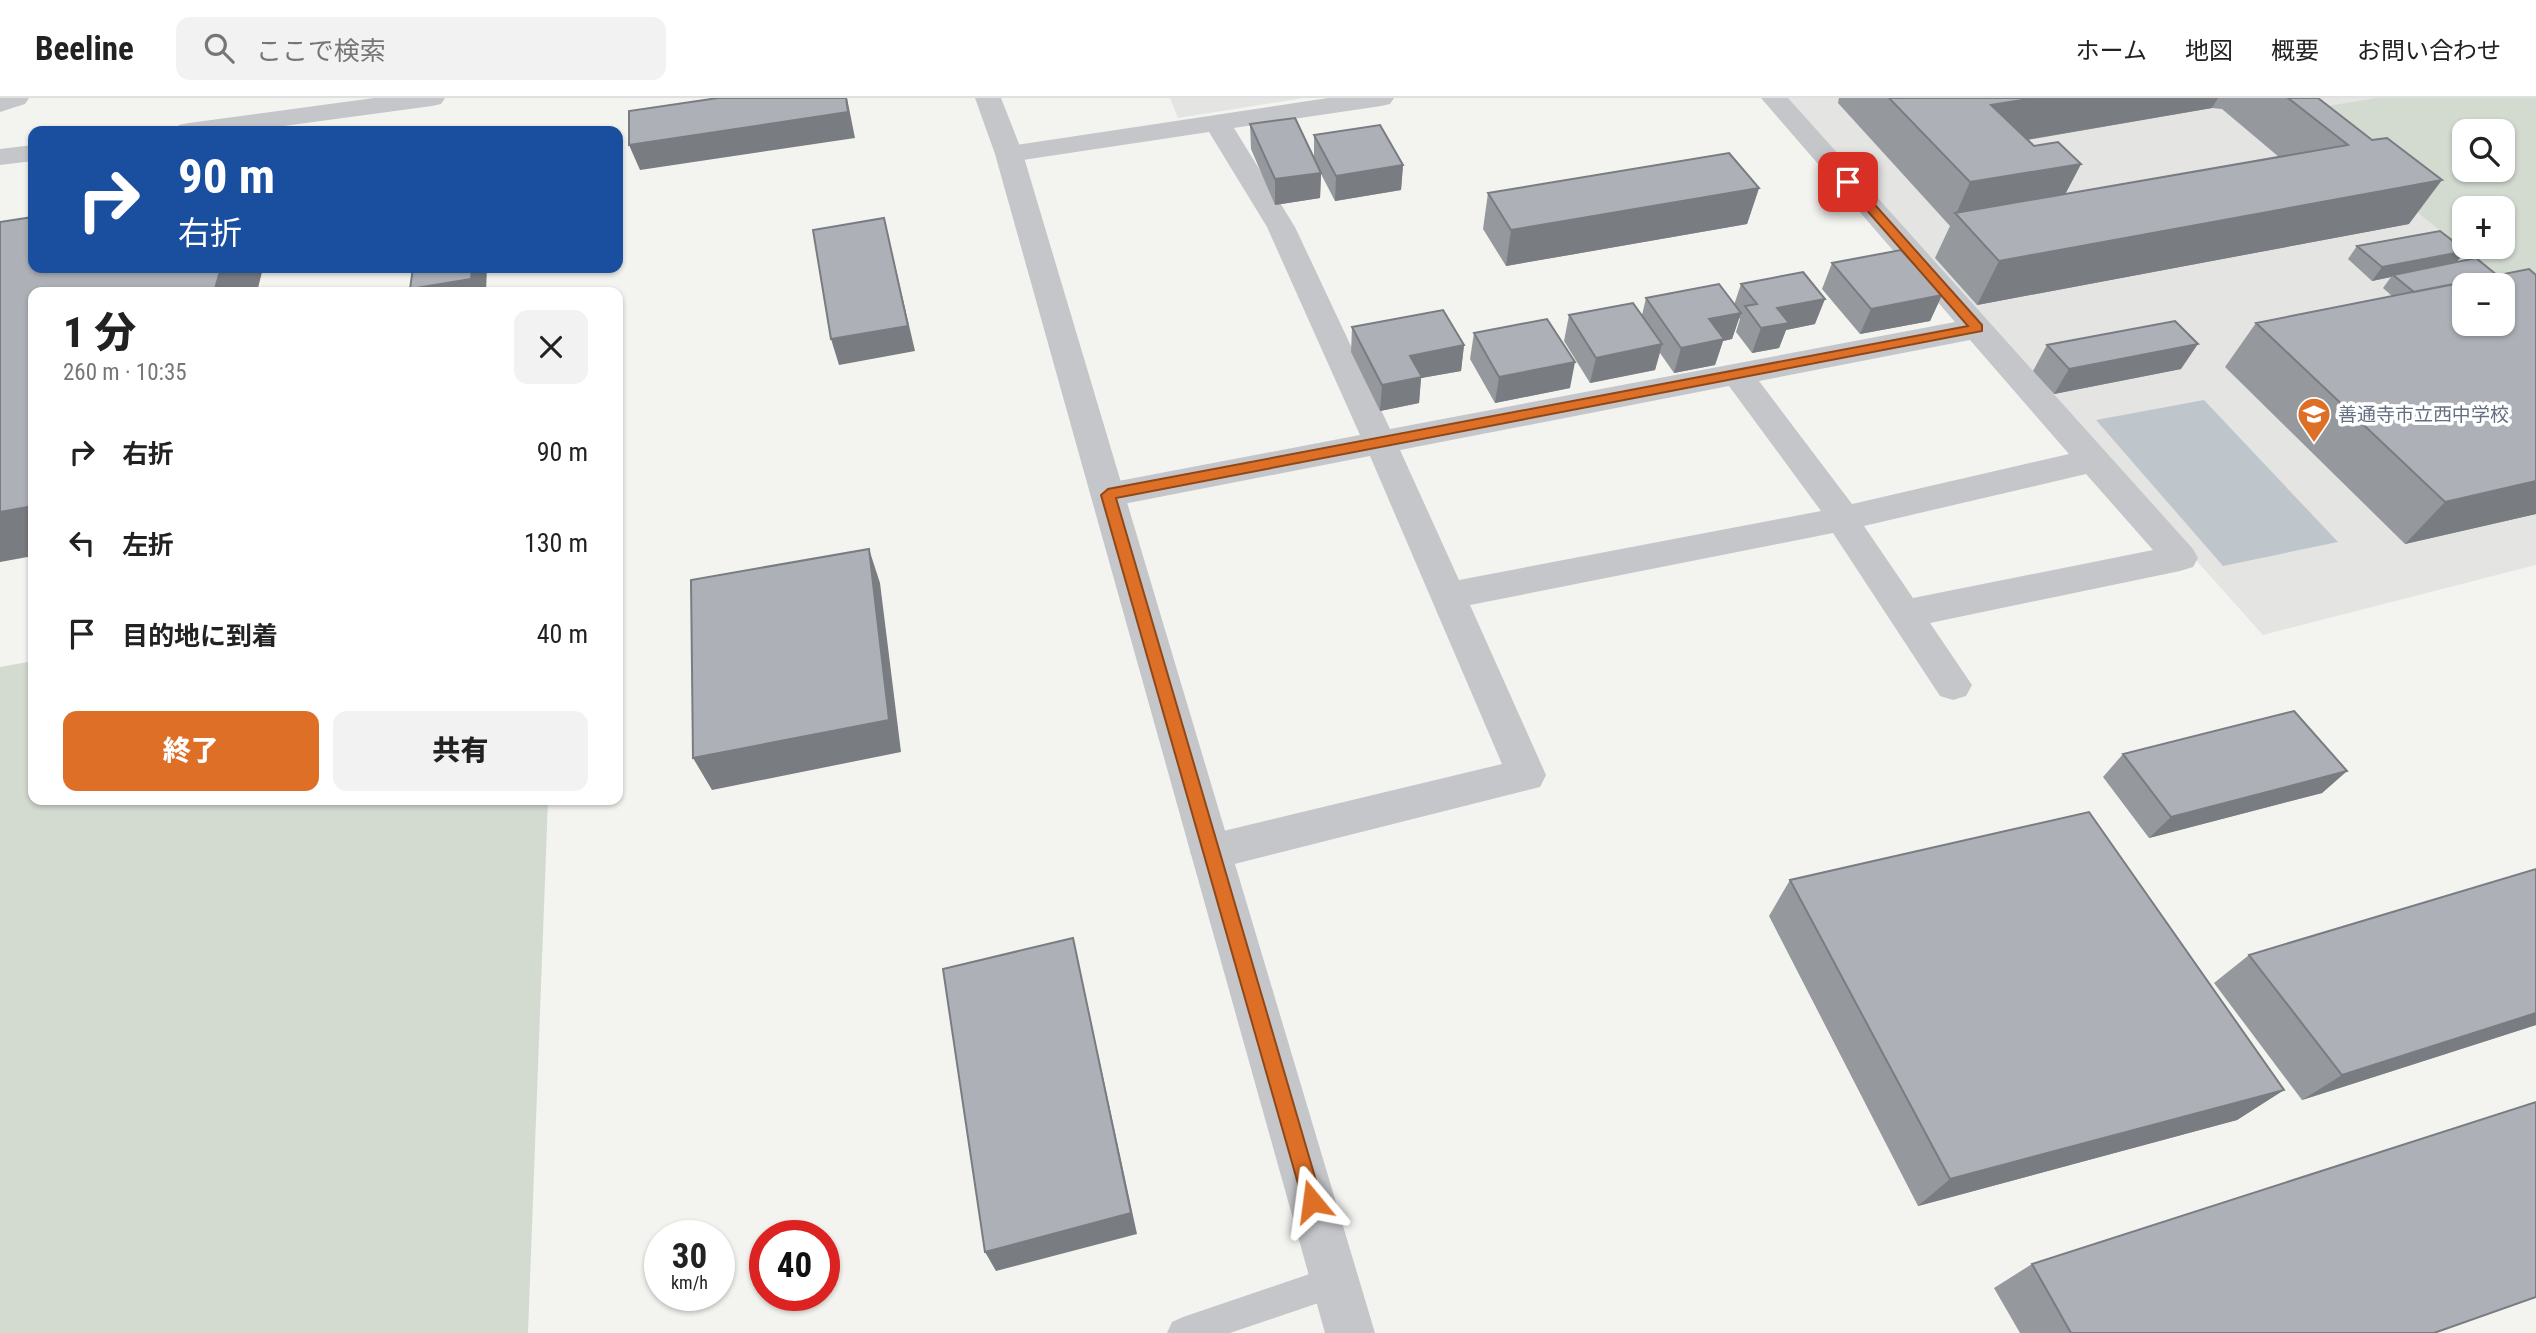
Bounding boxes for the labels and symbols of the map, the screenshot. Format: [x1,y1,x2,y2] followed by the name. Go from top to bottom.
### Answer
[1818,152,1878,212] pin
[2295,395,2333,444] school or university icon: 善通寺市立西中学校
[2338,403,2509,426] place label: 善通寺市立西中学校
[1275,1164,1349,1238] position arrow
[749,1220,840,1311] speed limit sign: 40

